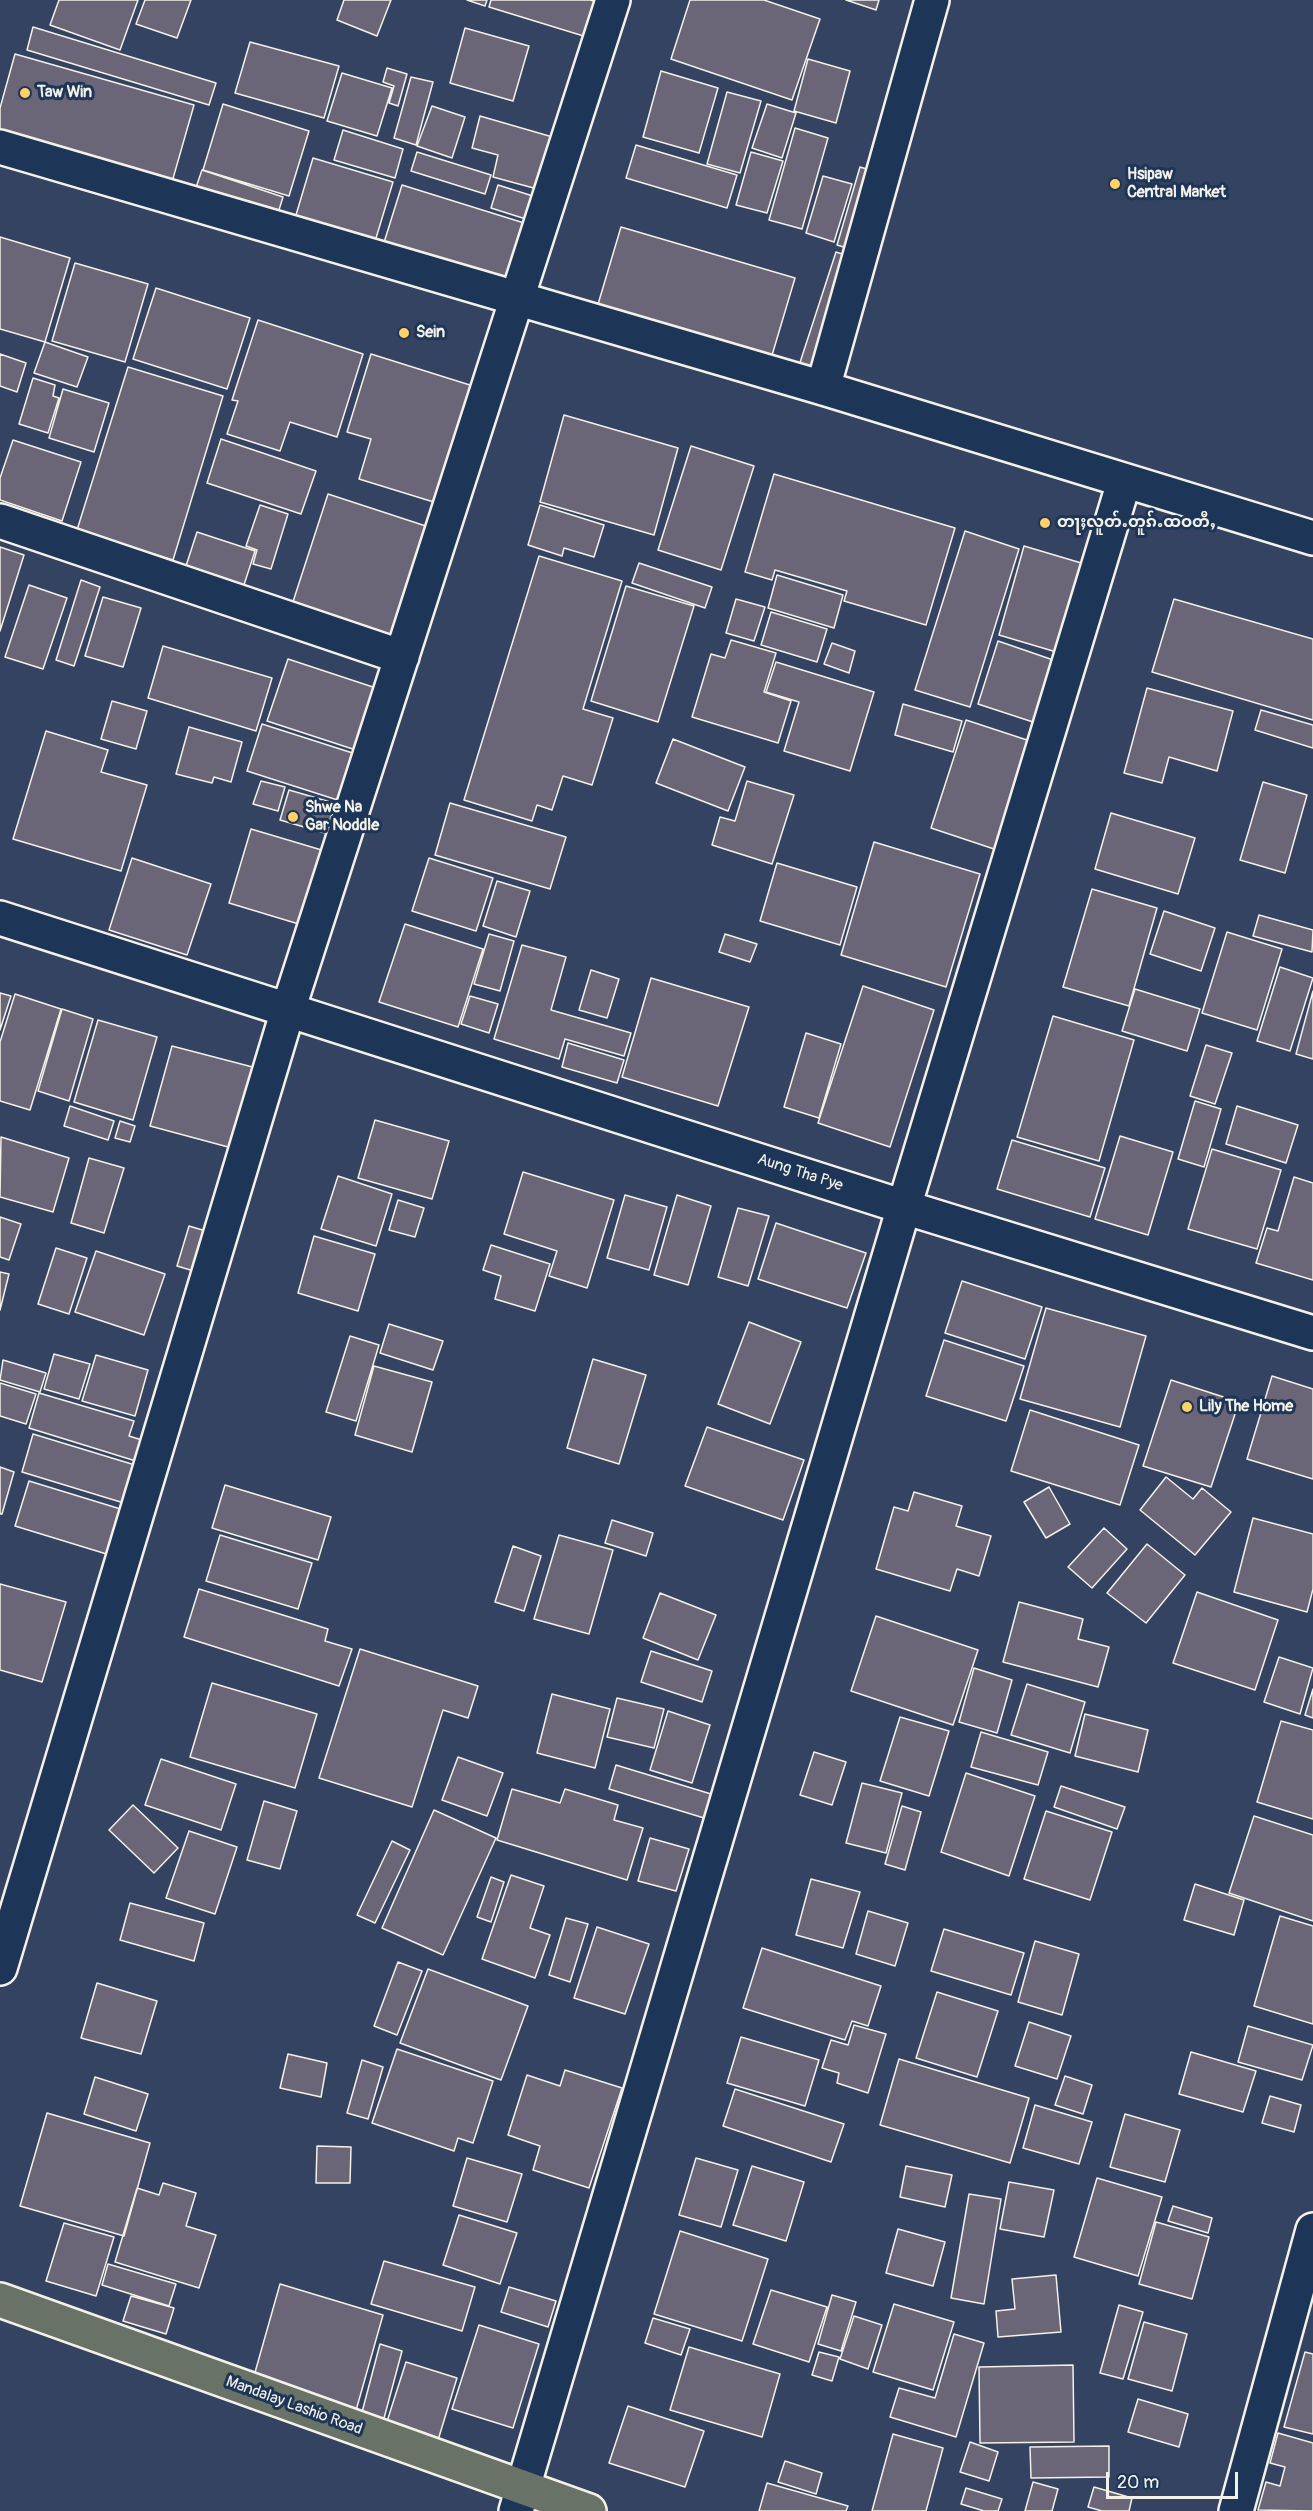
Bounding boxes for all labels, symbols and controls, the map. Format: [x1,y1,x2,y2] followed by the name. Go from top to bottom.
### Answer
[37,83,92,103] place label: Taw Win
[18,86,32,100] marker: Taw Win
[1127,165,1226,203] place label: Hsipaw Central Market
[1108,177,1122,191] marker: Hsipaw Central Market
[416,323,445,343] place label: Sein
[397,326,411,340] marker: Sein
[1057,513,1216,533] place label: တႃႈလူတ်ႉတူၵ်ႉထဝတီႇ
[1038,516,1052,530] marker: တႃႈလူတ်ႉတူၵ်ႉထဝတီႇ
[305,798,379,836] place label: Shwe Na Gar Noddle
[286,810,300,824] marker: Shwe Na Gar Noddle
[755,1150,845,1196] street label: Aung Tha Pye
[1199,1397,1293,1417] place label: Lily The Home
[1180,1400,1194,1414] marker: Lily The Home
[223,2372,365,2440] street label: Mandalay Lashio Road
[1109,2460,1241,2498] scale bar
[1117,2471,1159,2494] text: 20 m

